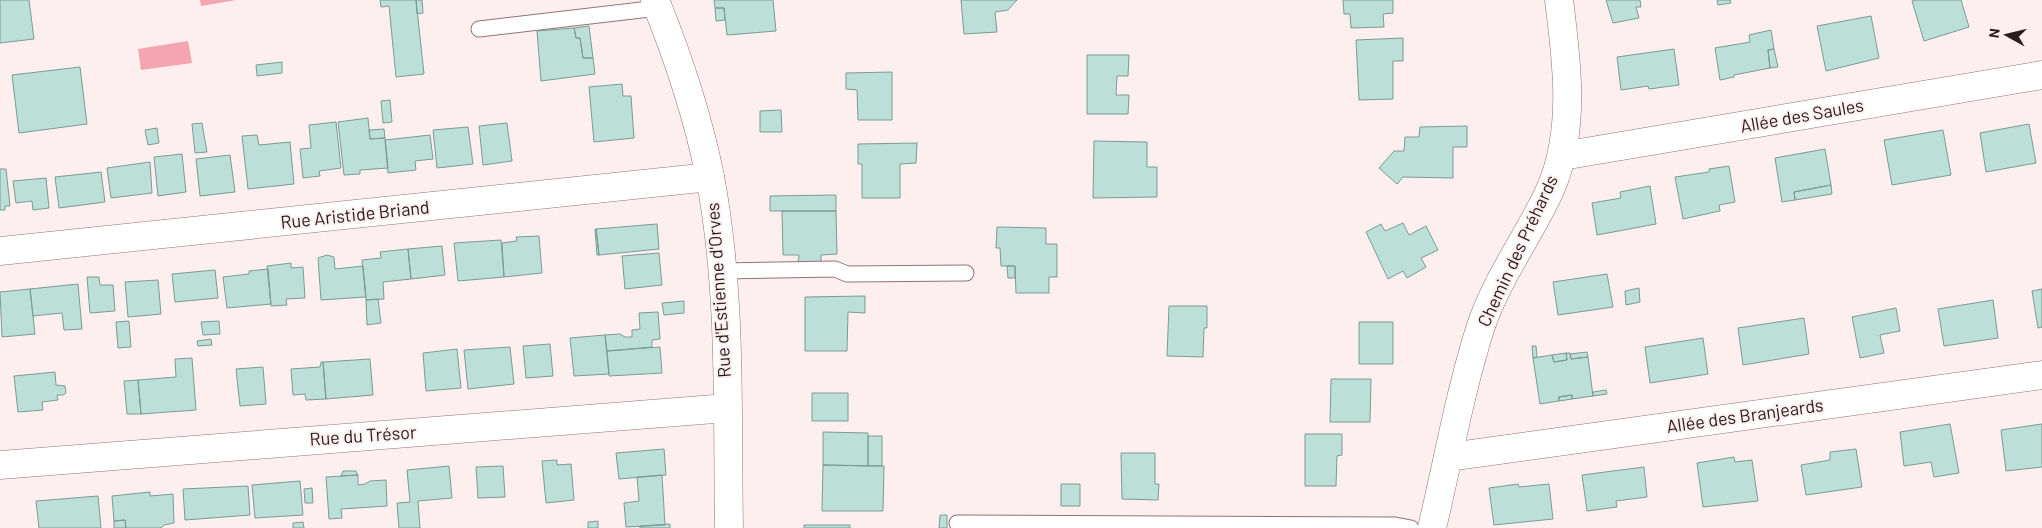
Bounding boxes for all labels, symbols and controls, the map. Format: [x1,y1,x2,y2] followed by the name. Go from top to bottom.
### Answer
[1982,10,2032,60] north arrow
[1985,27,2003,39] text: N
[1738,93,1865,137] street label: Allée des Saules
[1472,171,1562,330] street label: Chemin des Préhards
[279,195,431,233] street label: Rue Aristide Briand
[701,202,735,378] street label: Rue d'Estienne d'Orves
[1665,393,1825,437] street label: Allée des Branjeards
[309,420,418,450] street label: Rue du Trésor

